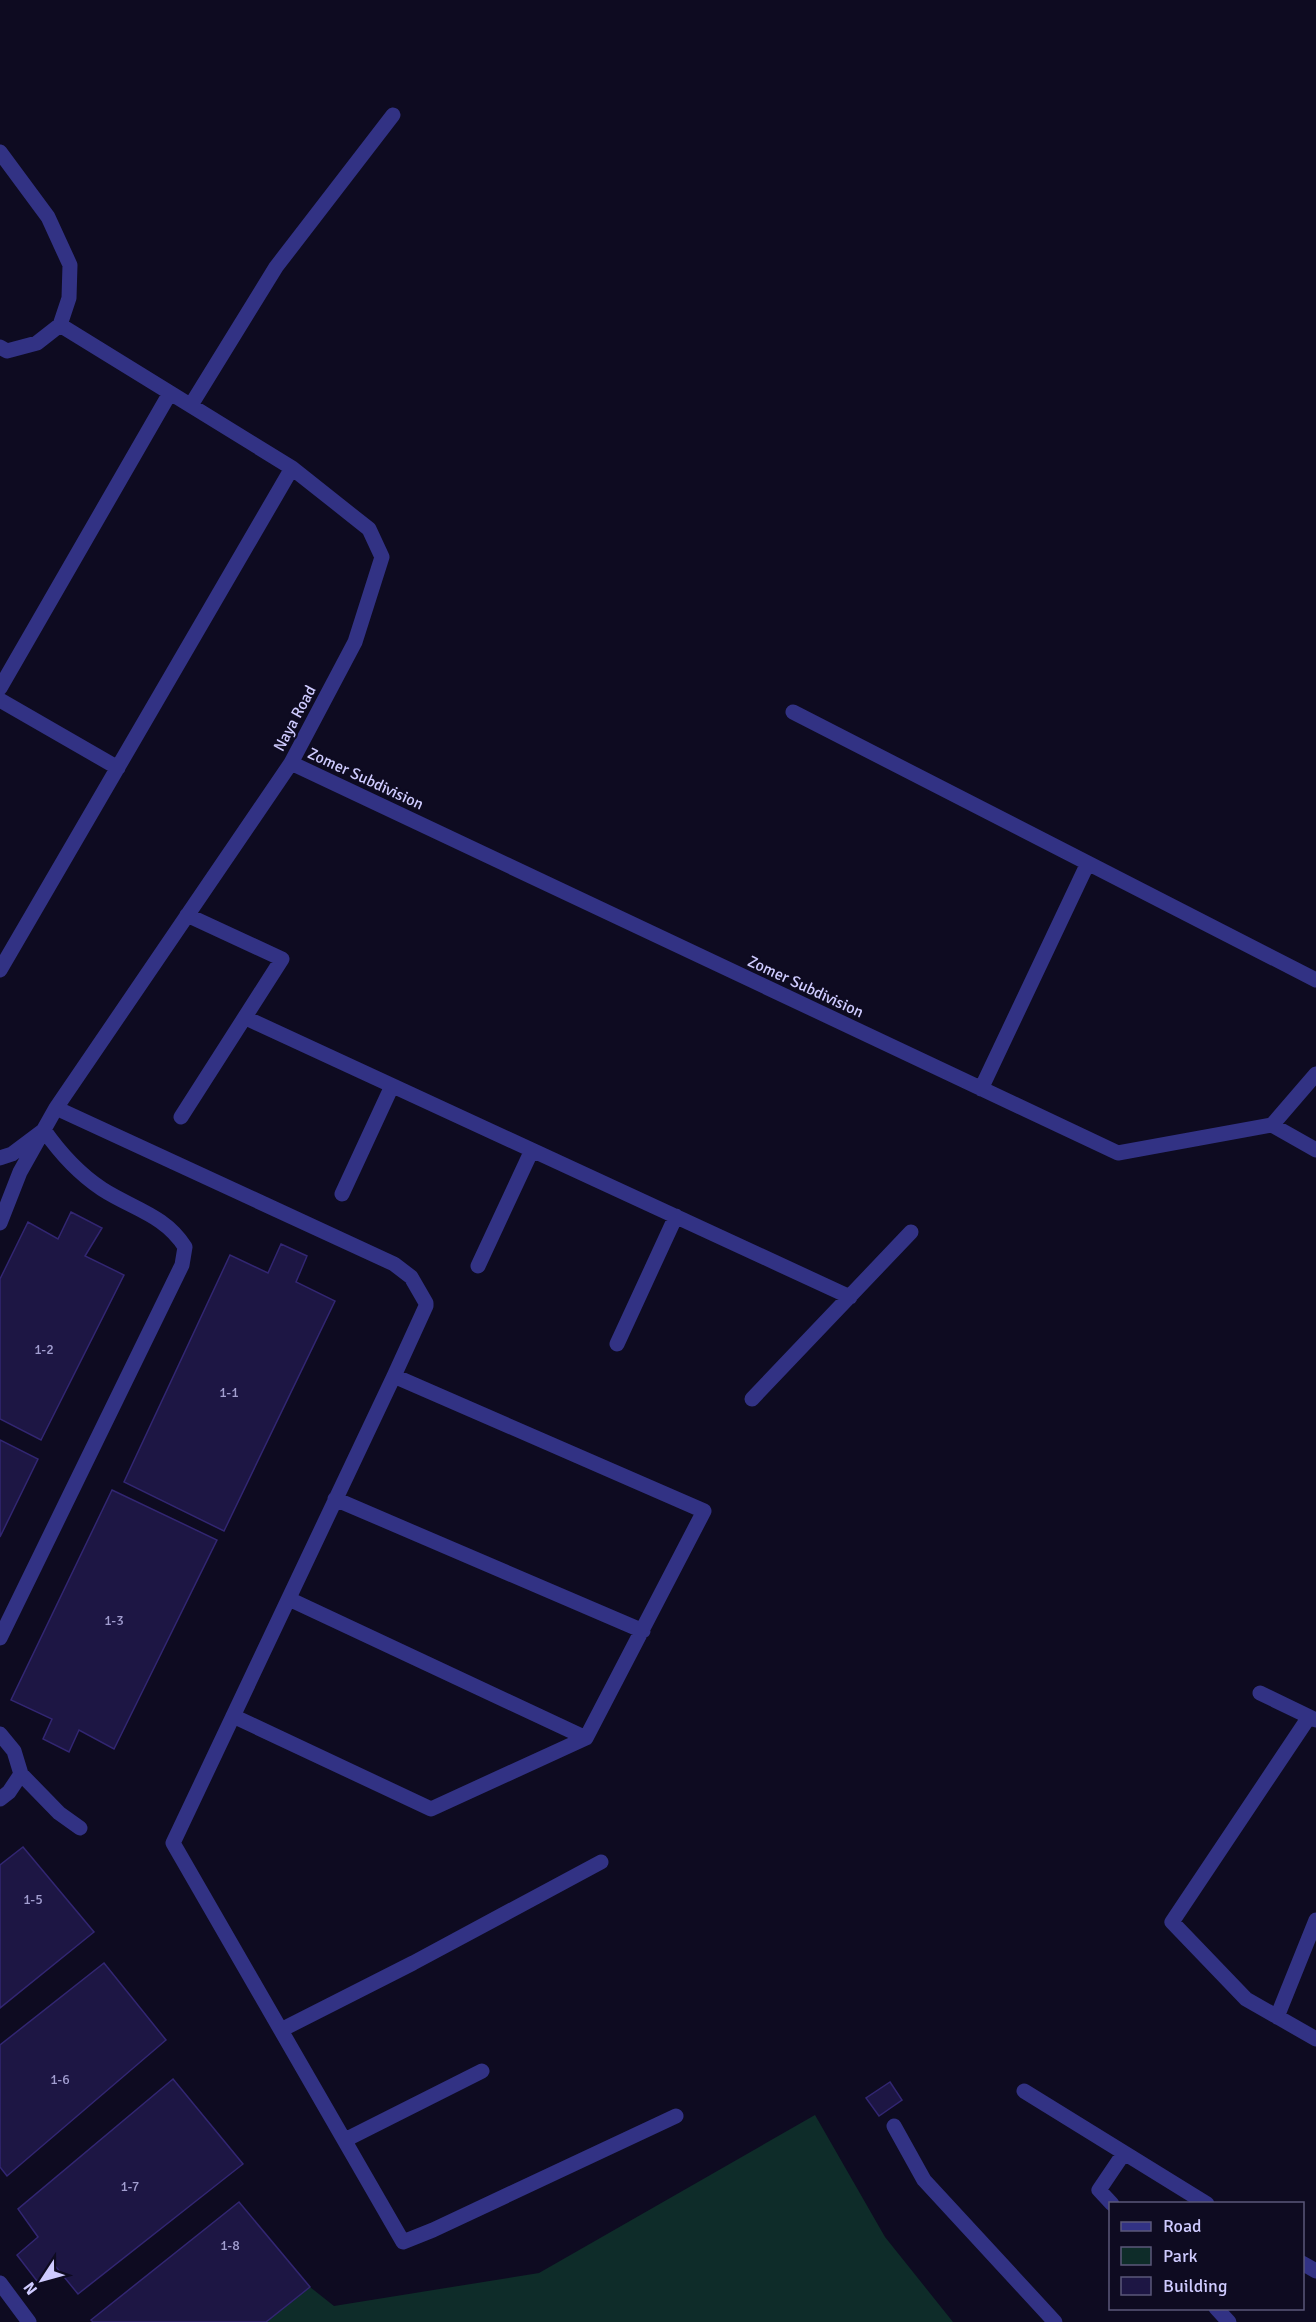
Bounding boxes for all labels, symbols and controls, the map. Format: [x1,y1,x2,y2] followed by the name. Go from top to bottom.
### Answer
[269,682,321,755] street label: Naya Road
[304,743,427,815] street label: Zomer Subdivision
[744,951,867,1023] street label: Zomer Subdivision
[34,1341,54,1358] house number: 1-2
[219,1384,239,1401] house number: 1-1
[104,1612,124,1629] house number: 1-3
[23,1891,43,1908] house number: 1-5
[50,2071,70,2088] house number: 1-6
[121,2178,139,2195] house number: 1-7
[1109,2202,1304,2310] legend
[1163,2215,1202,2237] text: Road
[220,2237,240,2254] house number: 1-8
[1163,2245,1198,2267] text: Park
[12,2250,72,2310] north arrow
[1163,2275,1227,2297] text: Building
[19,2278,42,2299] text: N

